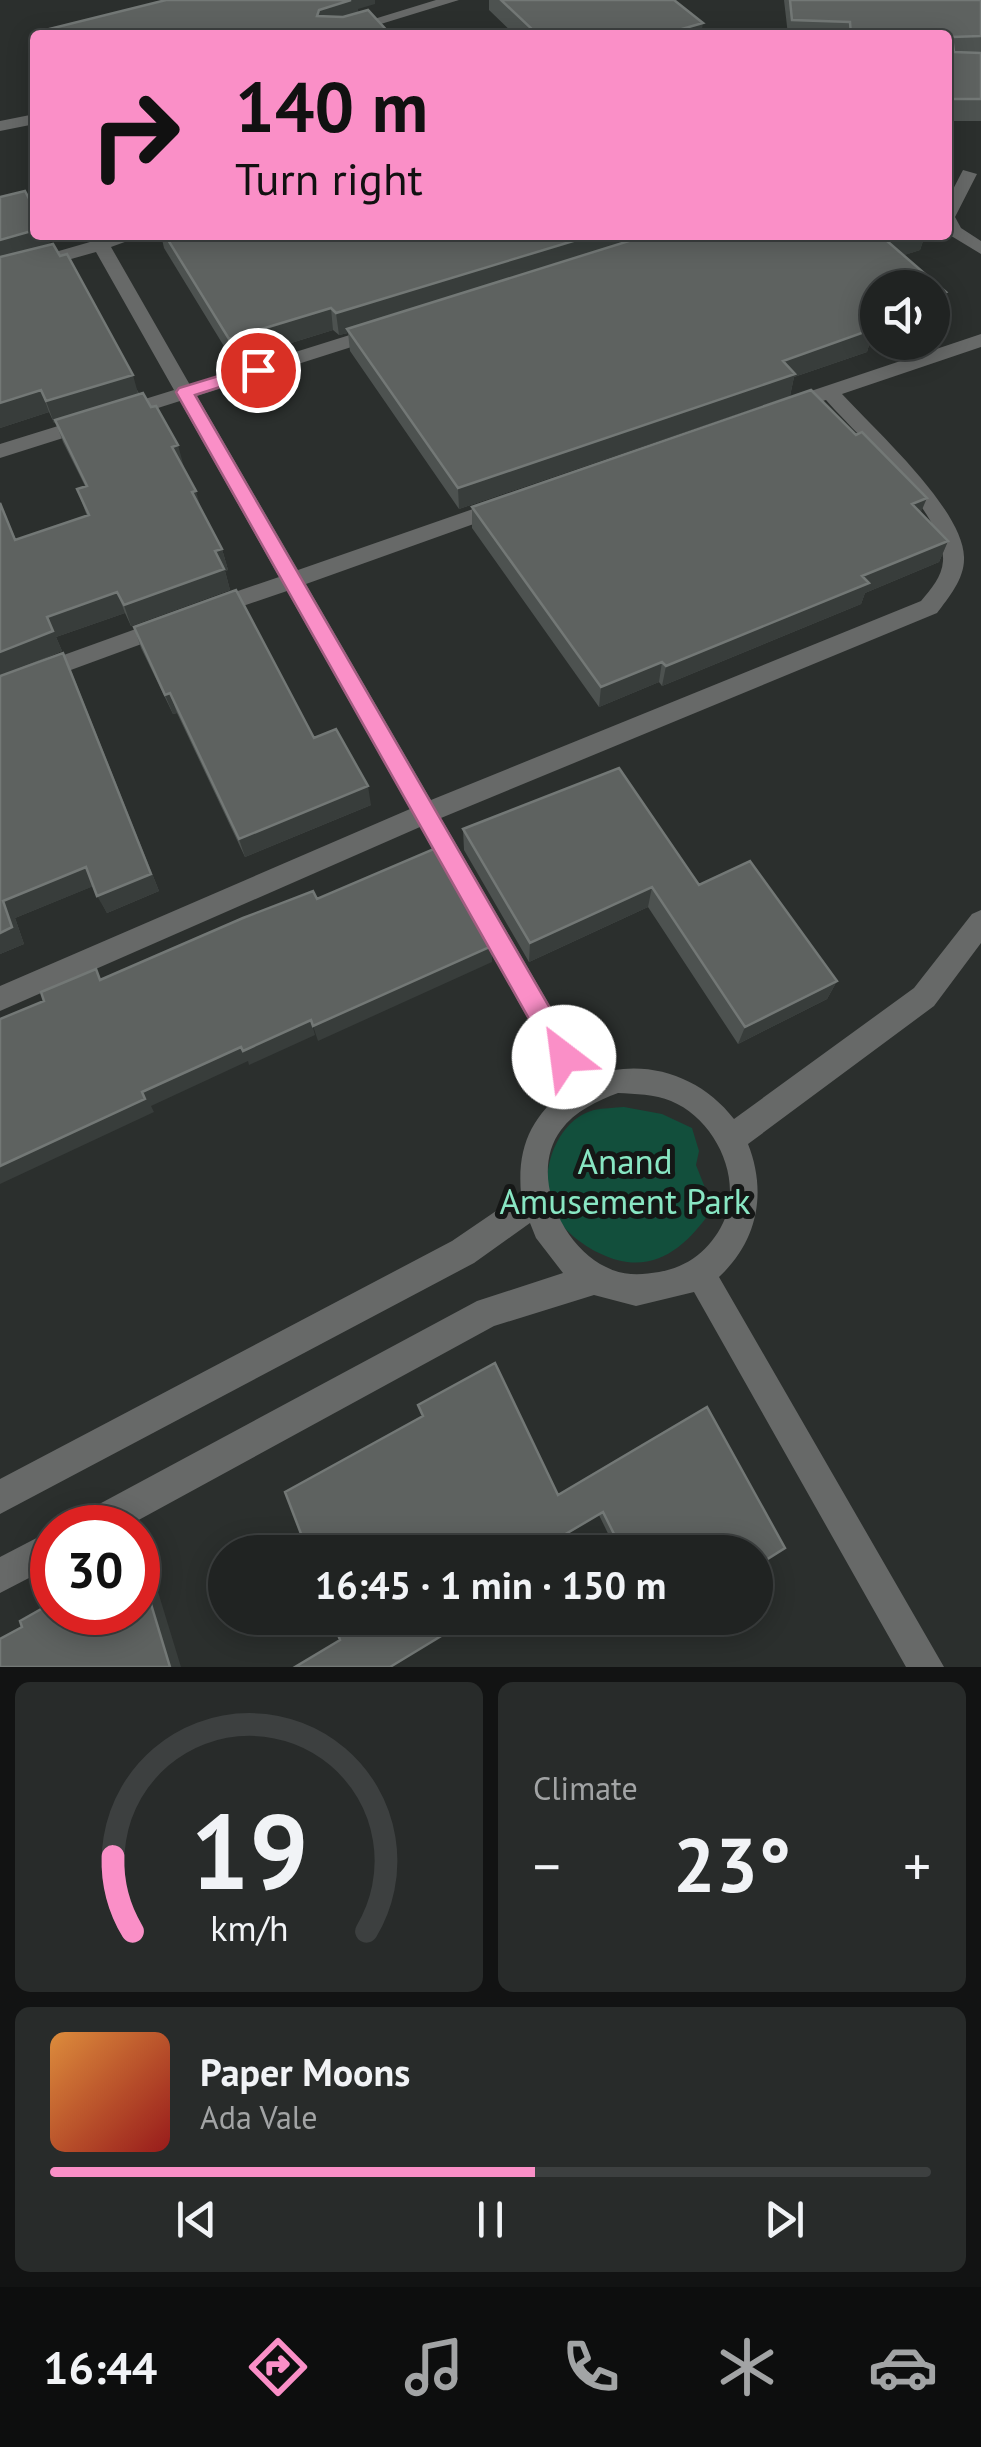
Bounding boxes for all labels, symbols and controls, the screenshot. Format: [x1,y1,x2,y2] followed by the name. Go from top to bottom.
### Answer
[235,61,428,151] text: 140 m
[70,70,200,200] icon: right
[235,149,423,207] text: Turn right
[860,270,950,360] map controls
[860,270,950,360] button: sound
[216,328,301,413] pin
[231,343,286,398] icon: arrive
[512,1005,616,1109] position arrow
[499,1138,751,1224] park label: Anand Amusement Park
[30,1505,160,1635] speed limit sign: 30
[315,1560,666,1609] text: 16:45 · 1 min · 150 m
[533,1767,638,1809] text: Climate
[190,1783,308,1918] text: 19
[673,1816,791,1913] text: 23°
[533,1830,561,1901] text: −
[903,1830,931,1901] text: +
[210,1905,288,1951] text: km/h
[200,2047,410,2096] text: Paper Moons
[200,2096,317,2138] text: Ada Vale
[169,2192,224,2247] icon: previous
[463,2192,518,2247] icon: pause
[757,2192,812,2247] icon: next
[243,2332,313,2402] icon: directions
[399,2332,469,2402] icon: music
[556,2332,626,2402] icon: phone
[712,2332,782,2402] icon: climate
[868,2332,938,2402] icon: car
[43,2338,157,2396] text: 16:44

